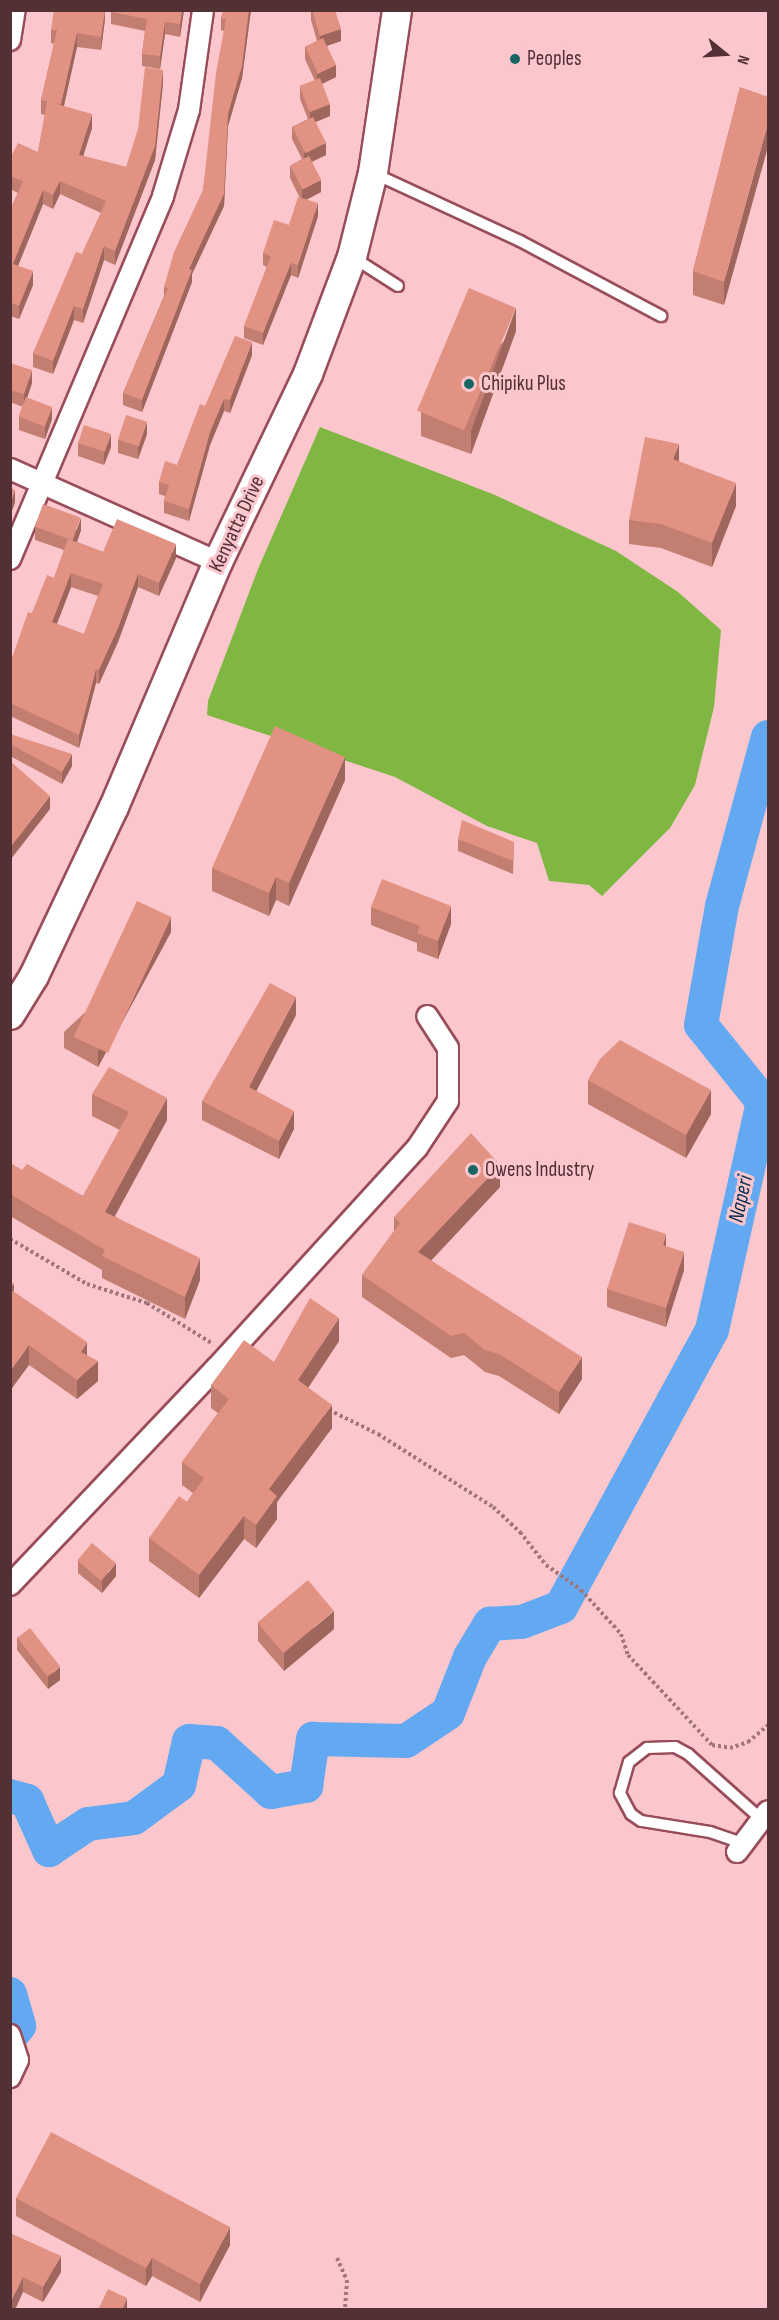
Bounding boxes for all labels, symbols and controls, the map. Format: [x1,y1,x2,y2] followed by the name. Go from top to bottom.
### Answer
[695,24,755,84] north arrow
[527,46,582,72] place label: Peoples
[508,52,522,66] marker: Peoples
[732,53,753,67] text: N
[481,371,566,397] place label: Chipiku Plus
[462,377,476,391] marker: Chipiku Plus
[204,472,270,576] street label: Kenyatta Drive
[485,1157,594,1183] place label: Owens Industry
[466,1163,480,1177] marker: Owens Industry
[723,1173,759,1225] water label: Naperi

